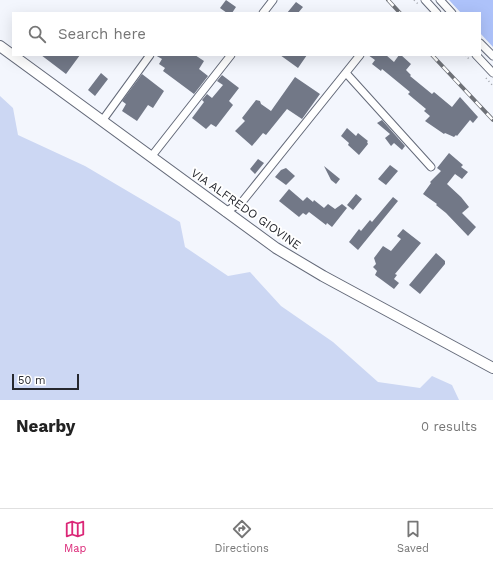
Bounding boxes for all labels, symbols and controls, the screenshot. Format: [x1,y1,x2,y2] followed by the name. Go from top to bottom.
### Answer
[12,12,481,56] search box
[26,23,48,45] icon: search
[58,25,146,43] text: Search here
[188,166,304,252] street label: VIA ALFREDO GIOVINE
[12,372,79,391] scale bar
[18,374,45,387] text: 50 m
[16,416,75,436] text: Nearby
[421,419,477,434] text: 0 results
[64,518,86,555] tab: Map
[215,518,269,555] tab: Directions
[397,518,429,555] tab: Saved

